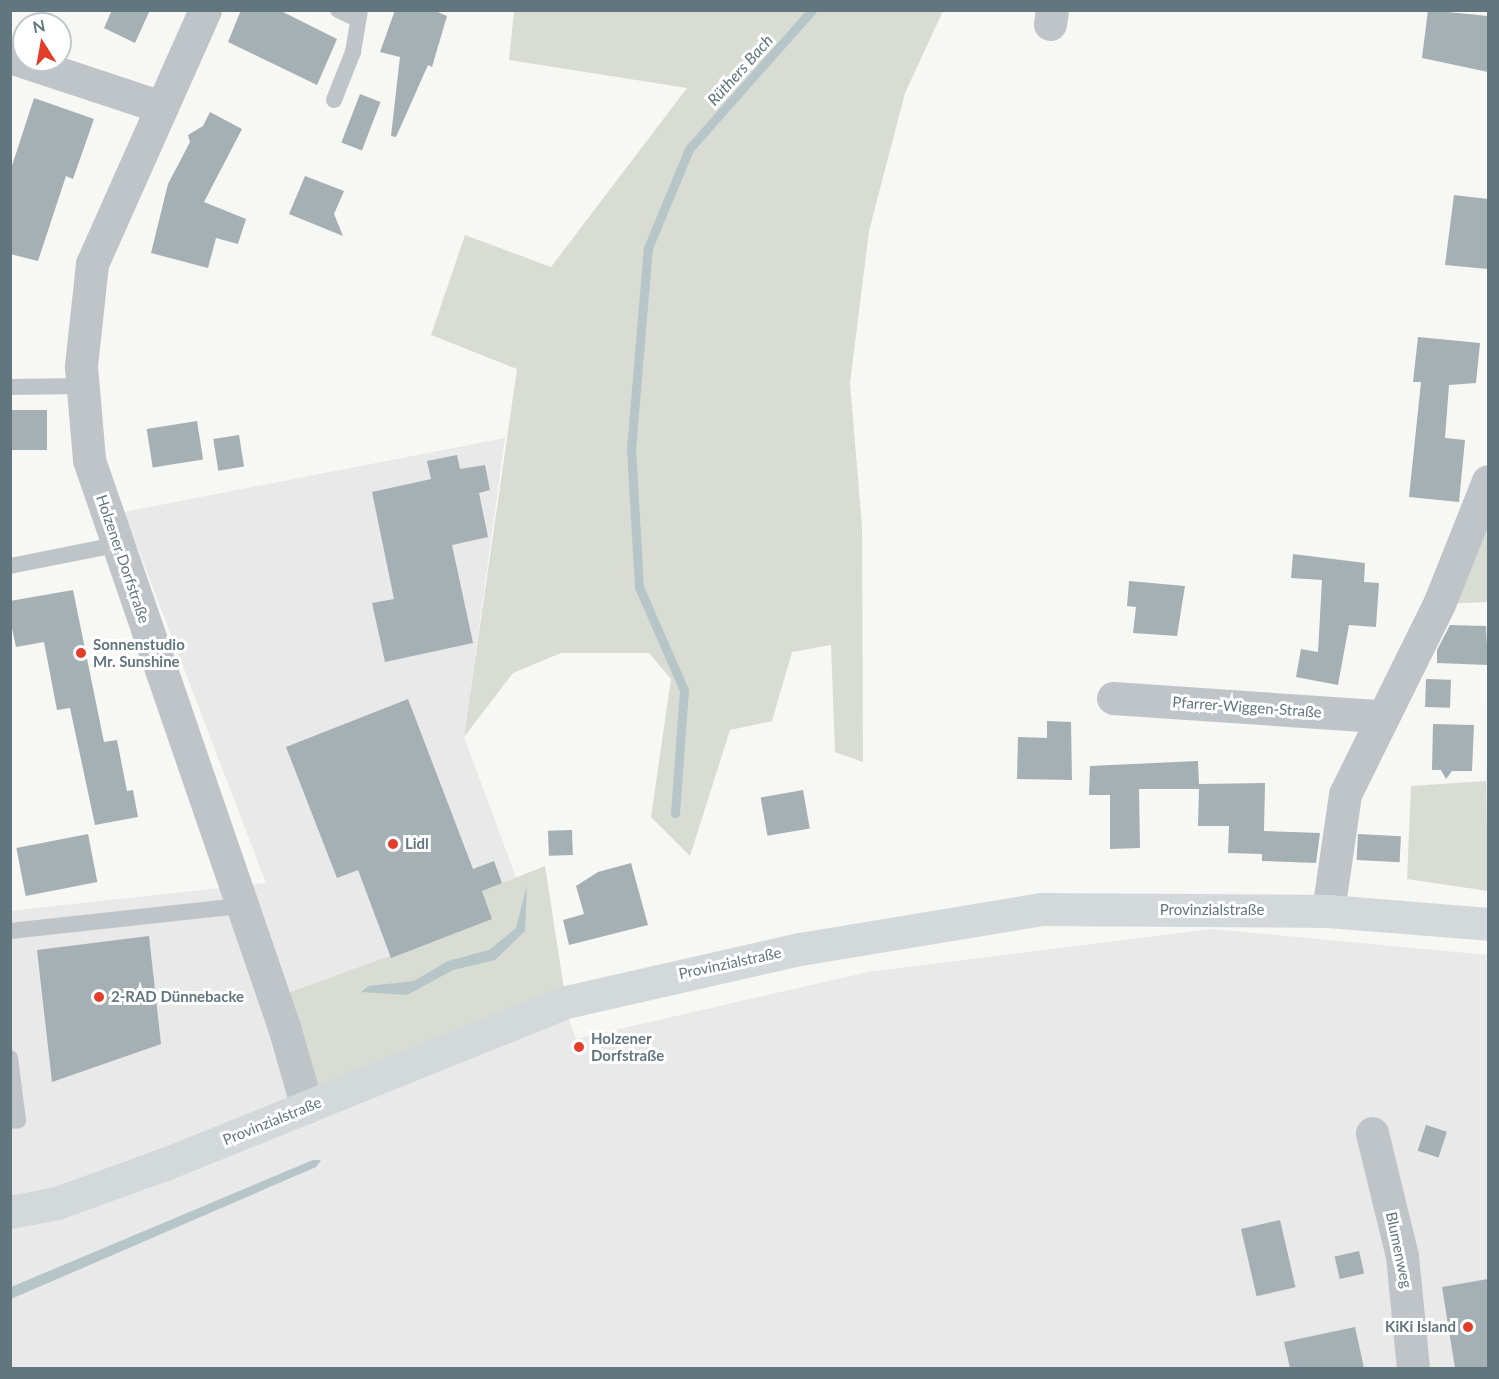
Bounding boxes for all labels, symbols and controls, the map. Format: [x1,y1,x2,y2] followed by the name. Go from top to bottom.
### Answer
[12,12,72,72] north arrow
[31,15,47,36] text: N
[703,31,777,109] water label: Rüthers Bach
[92,492,154,626] street label: Holzener Dorfstraße
[93,635,185,670] place label: Sonnenstudio Mr. Sunshine
[74,646,88,660] marker: Sonnenstudio Mr. Sunshine
[1172,693,1322,721] street label: Pfarrer-Wiggen-Straße
[405,835,429,853] place label: Lidl
[386,837,400,851] marker: Lidl
[1160,901,1264,919] street label: Provinzialstraße
[677,943,783,983] street label: Provinzialstraße
[111,988,244,1006] place label: 2-RAD Dünnebacke
[92,990,106,1004] marker: 2-RAD Dünnebacke
[591,1029,664,1064] place label: Holzener Dorfstraße
[572,1040,586,1054] marker: Holzener Dorfstraße
[220,1093,324,1149] street label: Provinzialstraße
[1382,1210,1416,1290] street label: Blumenweg
[1385,1318,1456,1336] place label: KiKi Island
[1461,1320,1475,1334] marker: KiKi Island

